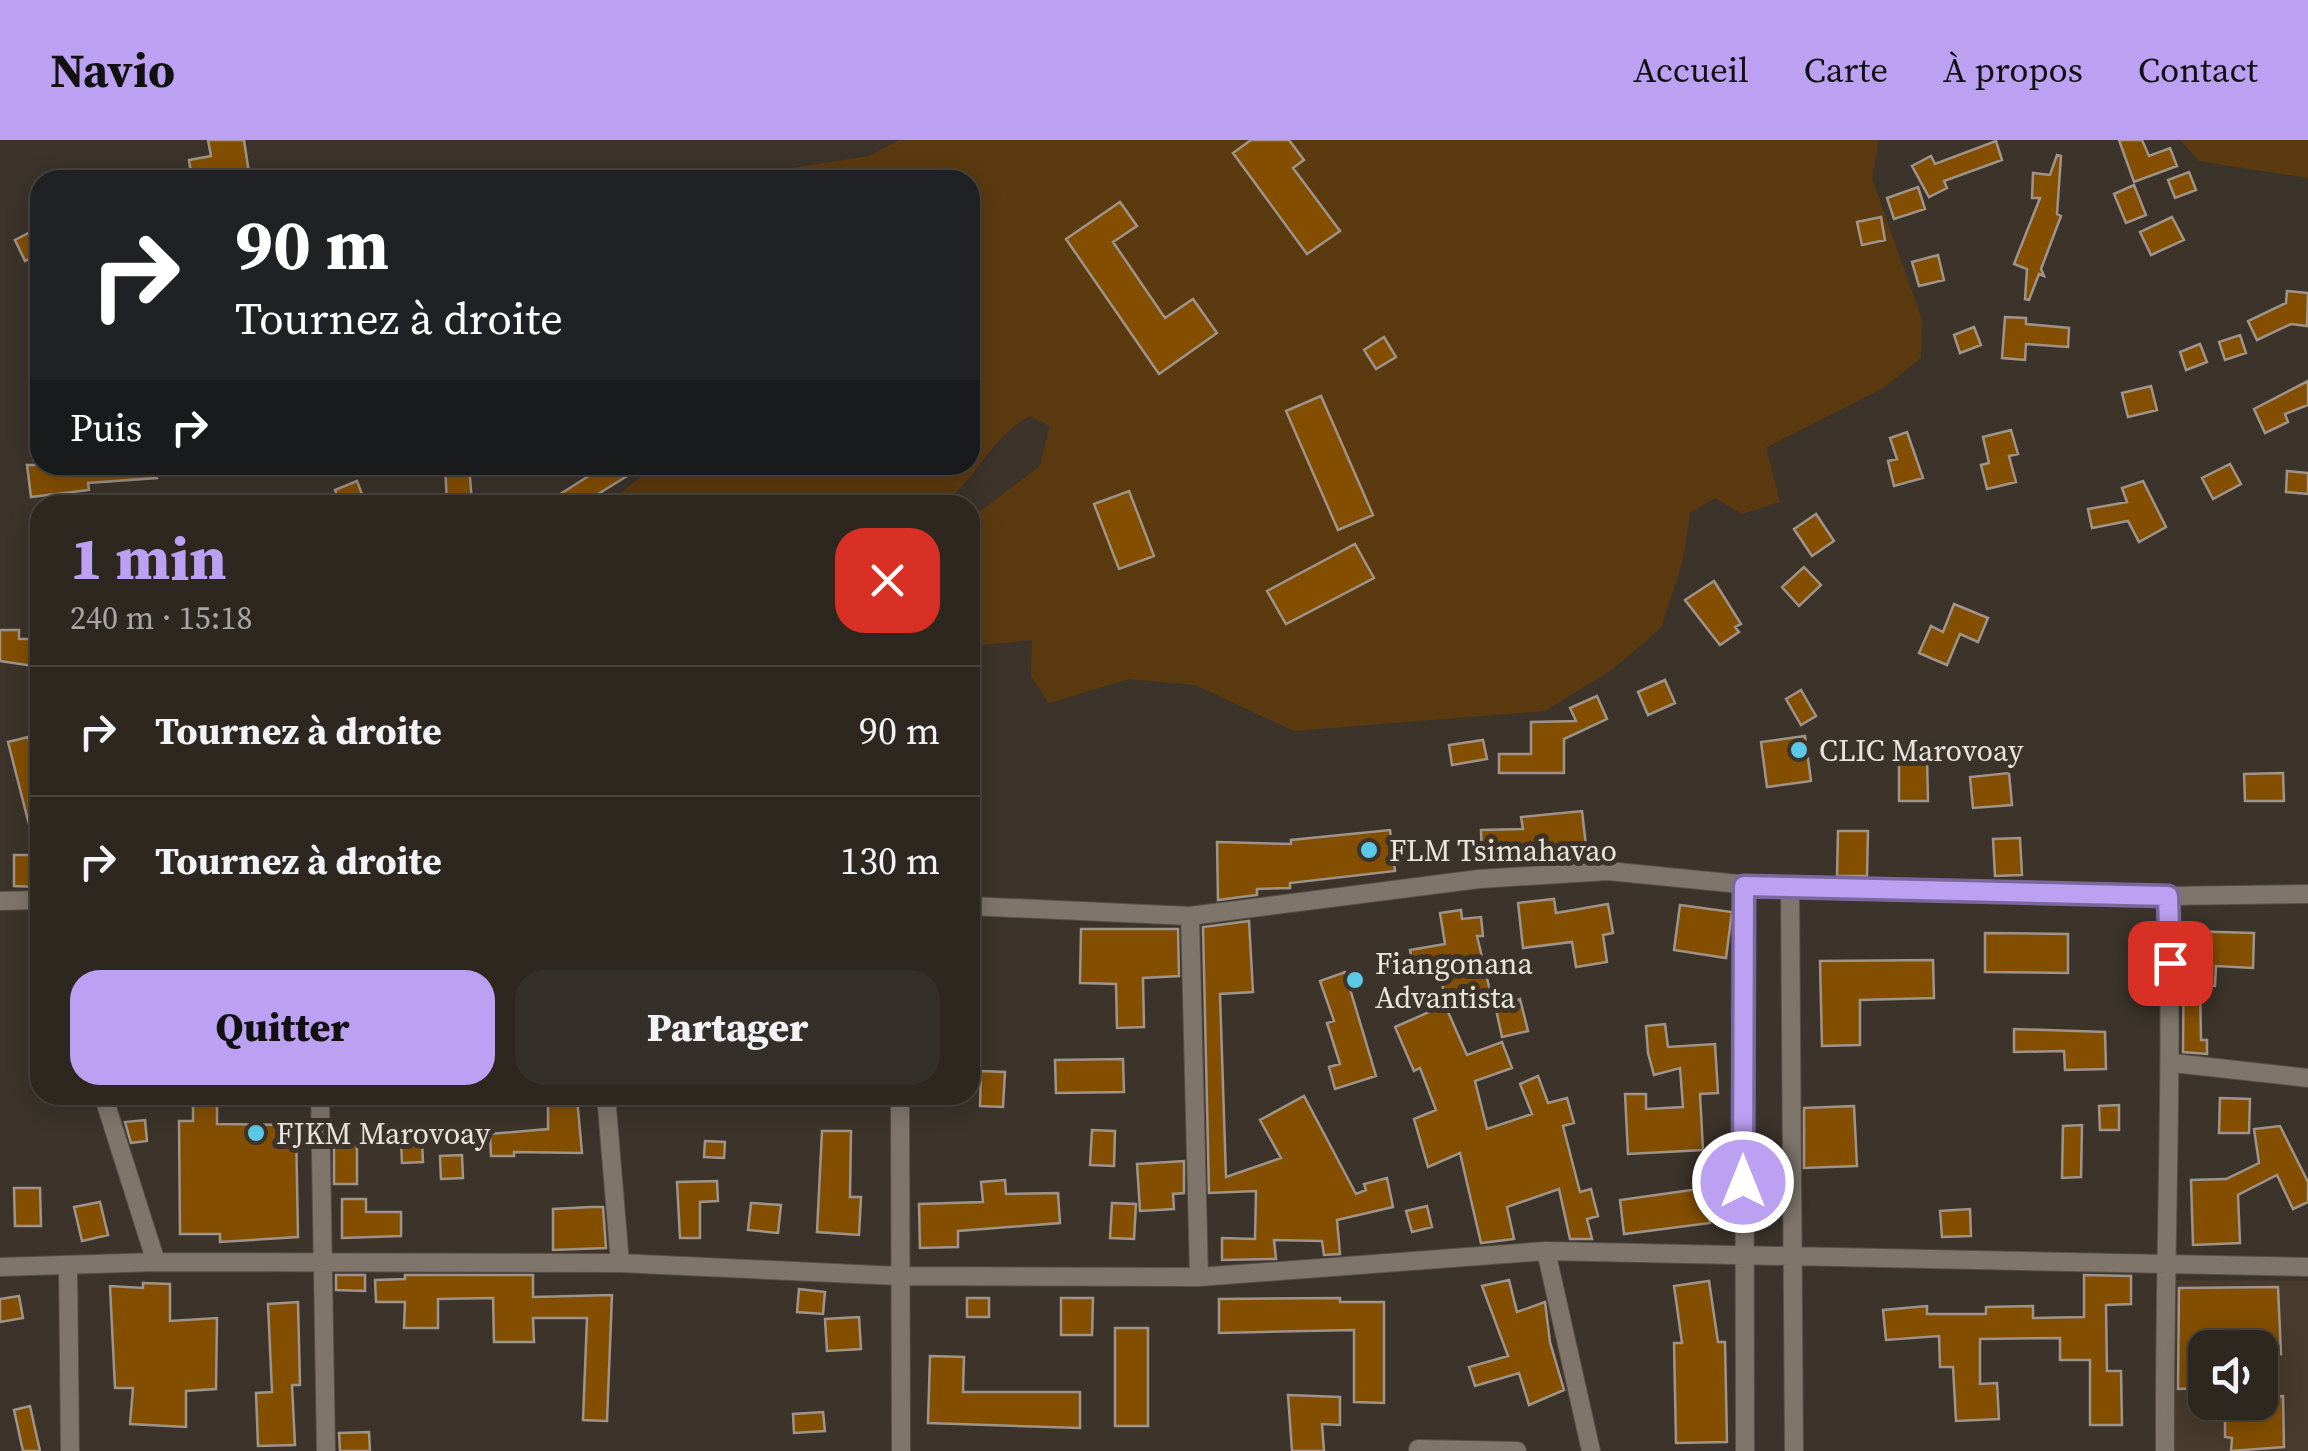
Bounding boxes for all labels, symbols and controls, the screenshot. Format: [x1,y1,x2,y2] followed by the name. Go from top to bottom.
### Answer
[50,37,175,103] text: Navio
[1633,46,1749,94] text: Accueil
[1804,46,1888,94] text: Carte
[1943,46,2083,94] text: À propos
[2138,46,2258,94] text: Contact
[235,196,389,292] text: 90 m
[70,210,200,340] icon: right
[235,287,563,349] text: Tournez à droite
[162,400,217,455] icon: right
[70,402,142,454] text: Puis
[70,517,226,599] text: 1 min
[835,528,940,633] button: close
[70,596,252,640] text: 240 m · 15:18
[70,704,125,759] icon: right
[155,705,442,757] text: Tournez à droite
[859,705,940,757] text: 90 m
[1819,730,2024,771] place label: CLIC Marovoay
[1788,739,1810,761] marker: CLIC Marovoay
[1389,830,1617,871] place label: FLM Tsimahavao
[70,834,125,889] icon: right
[155,835,442,887] text: Tournez à droite
[840,835,940,887] text: 130 m
[1358,839,1380,861] marker: FLM Tsimahavao
[2128,921,2213,1006] pin
[2143,936,2198,991] icon: arrive
[1375,943,1533,1018] place label: Fiangonana Advantista
[1344,969,1366,991] marker: Fiangonana Advantista
[70,970,495,1085] button: Quitter
[515,970,940,1085] button: Partager
[276,1113,491,1154] place label: FJKM Marovoay
[245,1122,267,1144] marker: FJKM Marovoay
[1691,1130,1795,1234] position arrow
[2188,1330,2278,1420] map controls
[2188,1330,2278,1420] button: sound

